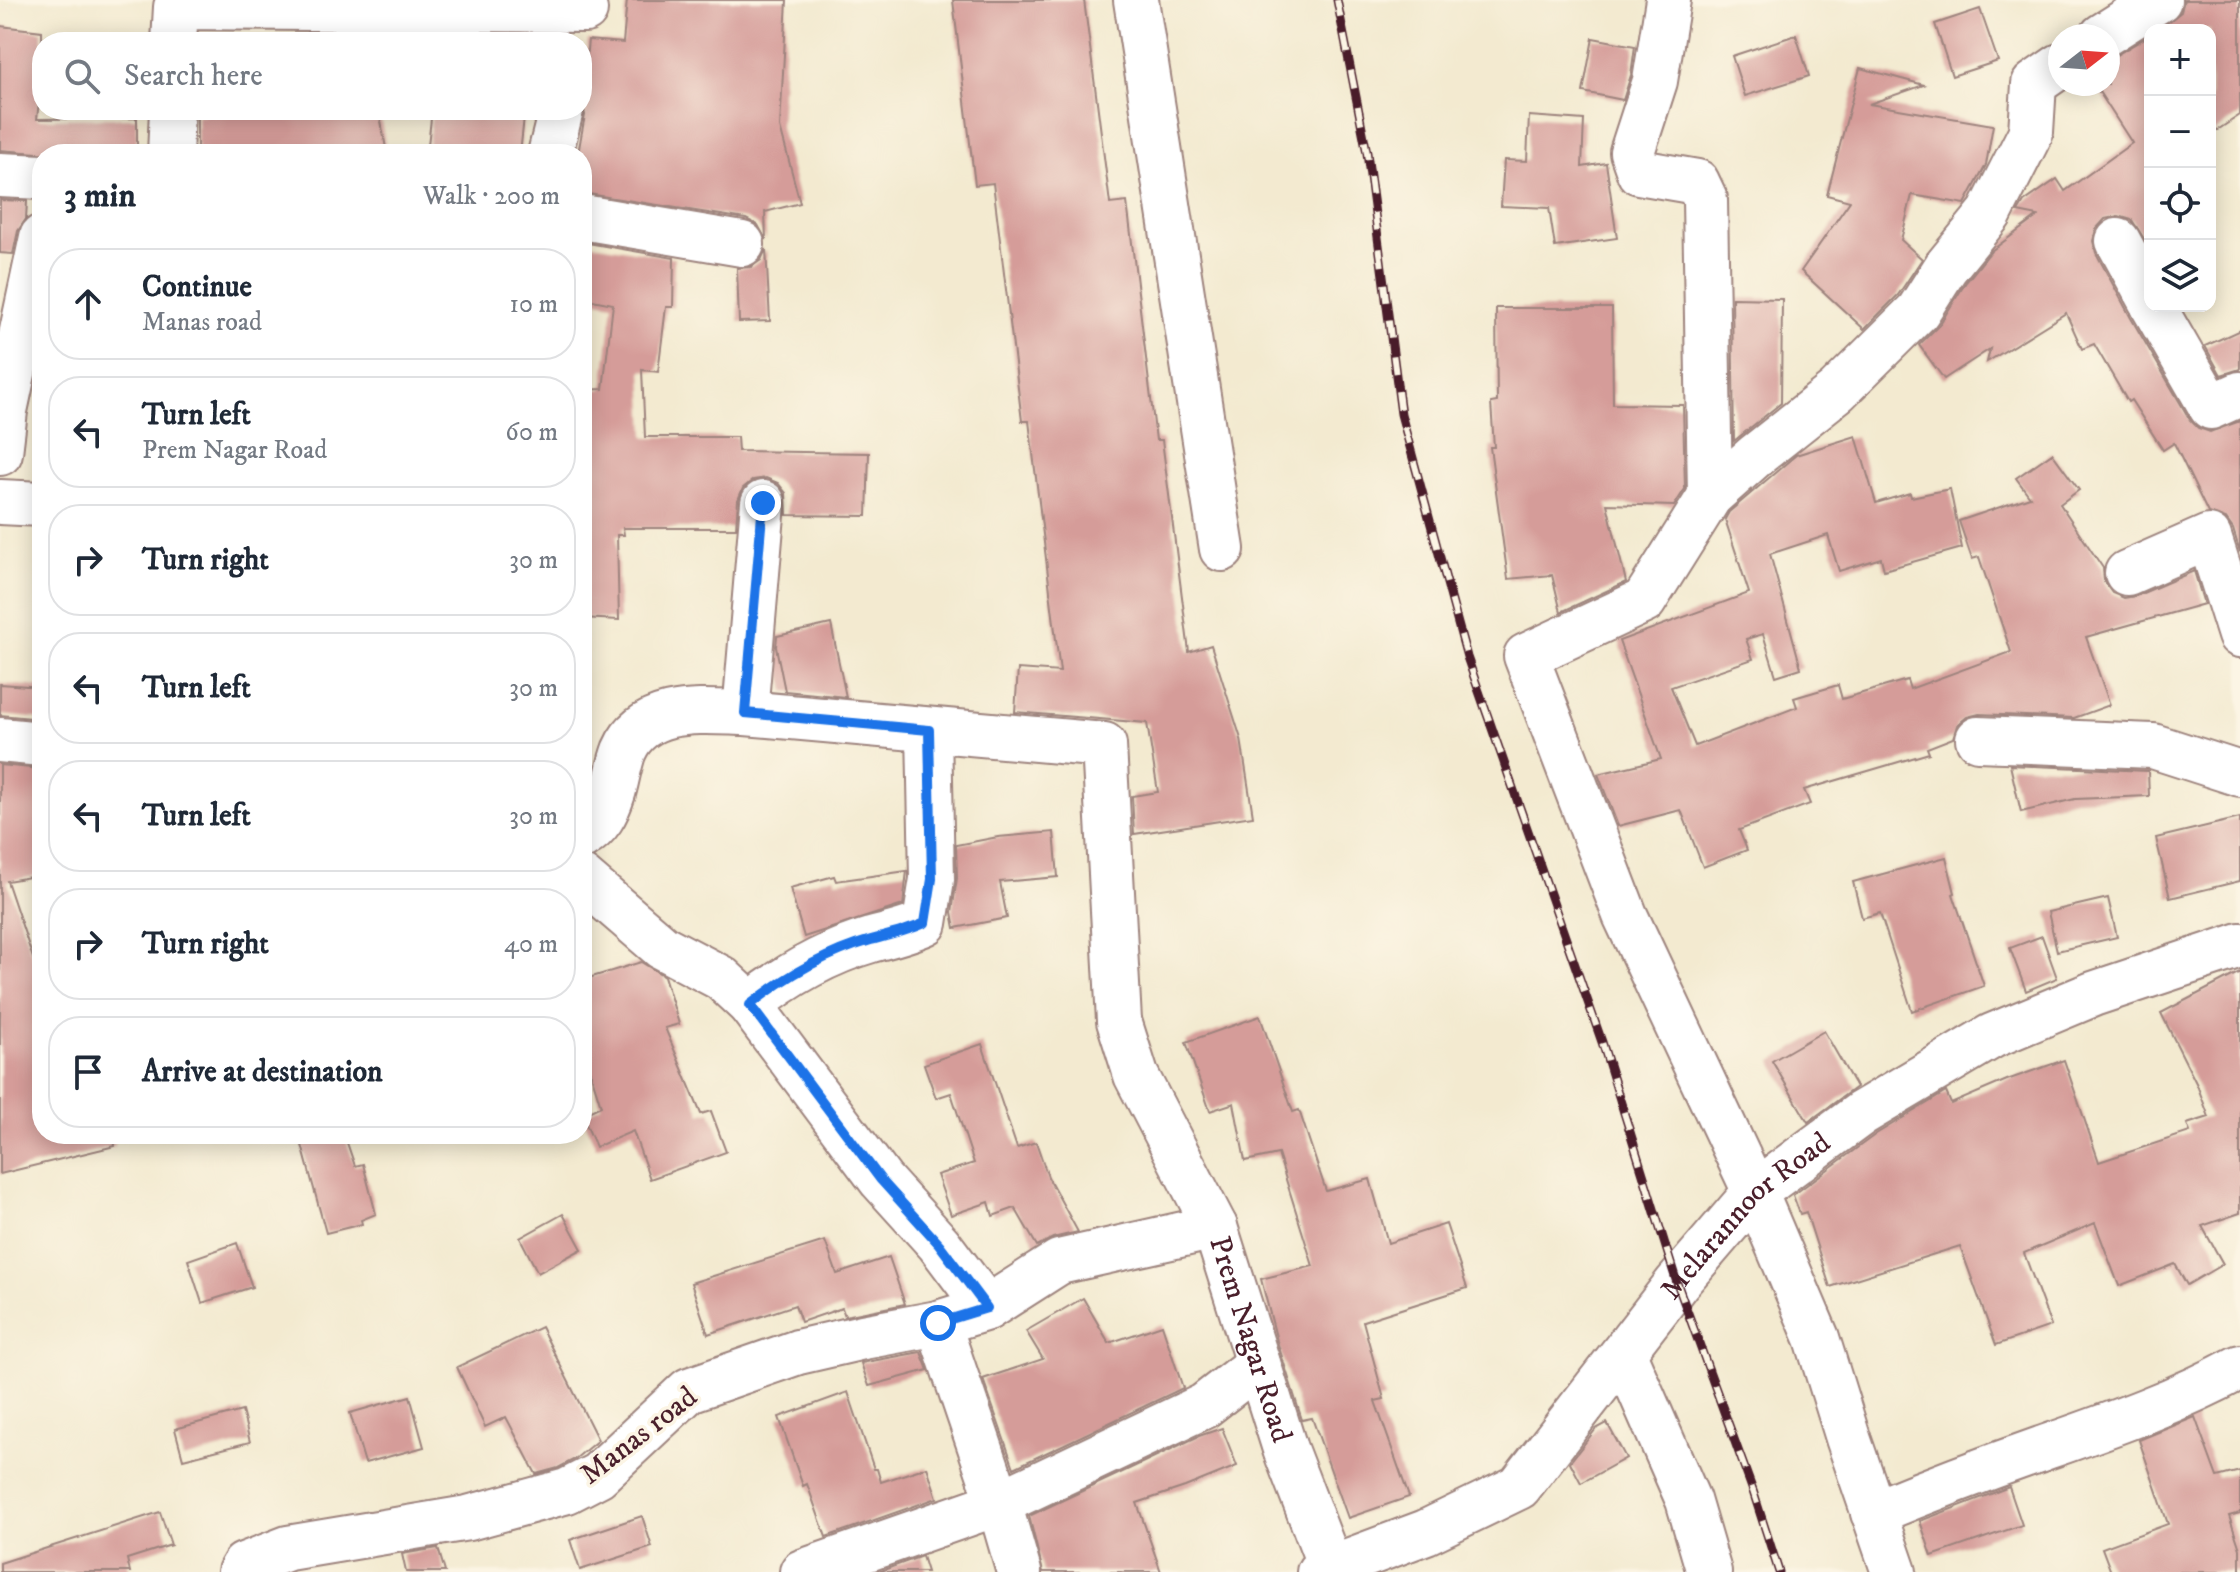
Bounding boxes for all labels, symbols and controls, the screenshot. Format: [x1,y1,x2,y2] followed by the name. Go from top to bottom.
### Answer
[2048,24,2120,96] north arrow
[2144,24,2216,312] map controls
[2144,24,2216,96] button: +
[32,32,592,120] search box
[60,54,104,98] icon: search
[124,58,263,95] text: Search here
[2144,96,2216,168] button: −
[2144,168,2216,240] button: locate
[64,175,136,217] text: 3 min
[423,180,560,213] text: Walk · 200 m
[2144,240,2216,312] button: layers
[142,269,252,306] text: Continue
[66,282,110,326] icon: ahead
[509,288,558,321] text: 10 m
[142,306,262,339] text: Manas road
[142,397,251,434] text: Turn left
[66,410,110,454] icon: left
[505,416,558,449] text: 60 m
[142,434,327,467] text: Prem Nagar Road
[745,485,781,521] route end
[66,538,110,582] icon: right
[142,542,269,579] text: Turn right
[509,544,558,577] text: 30 m
[66,666,110,710] icon: left
[142,670,251,707] text: Turn left
[509,672,558,705] text: 30 m
[66,794,110,838] icon: left
[142,798,251,835] text: Turn left
[509,800,558,833] text: 30 m
[66,922,110,966] icon: right
[142,926,269,963] text: Turn right
[504,928,558,961] text: 40 m
[66,1050,110,1094] icon: arrive
[142,1054,383,1091] text: Arrive at destination
[1652,1124,1838,1307] street label: Melarannoor Road
[1201,1232,1300,1447] street label: Prem Nagar Road
[920,1305,956,1341] route start
[573,1379,705,1493] street label: Manas road

